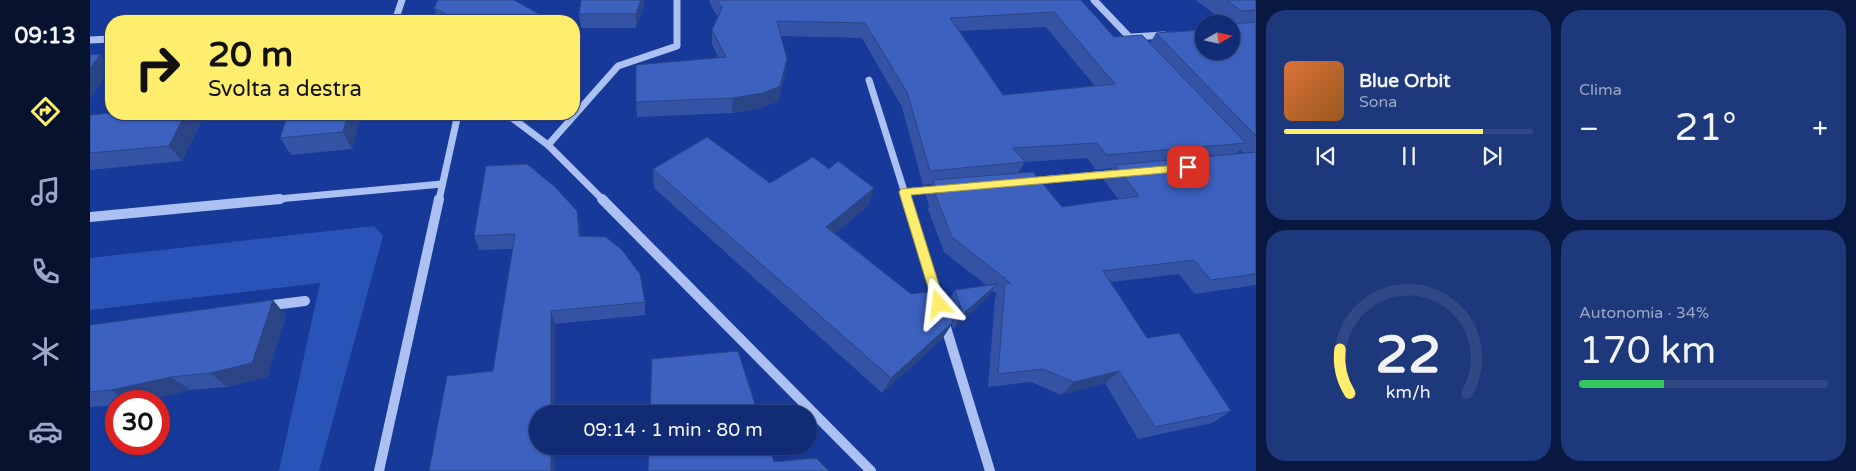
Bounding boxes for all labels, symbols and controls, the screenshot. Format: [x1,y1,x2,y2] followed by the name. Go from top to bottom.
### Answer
[1195,15,1240,60] north arrow
[1195,15,1240,60] map controls
[15,23,75,49] text: 09:13
[208,34,293,76] text: 20 m
[125,35,190,100] icon: right
[1359,70,1451,92] text: Blue Orbit
[208,76,362,102] text: Svolta a destra
[1579,80,1622,100] text: Clima
[1359,92,1397,112] text: Sona
[28,94,63,129] icon: directions
[1675,105,1737,151] text: 21°
[1579,112,1599,146] text: −
[1812,112,1828,146] text: +
[1312,142,1340,170] icon: previous
[1395,142,1423,170] icon: pause
[1478,142,1506,170] icon: next
[1167,146,1209,188] pin
[1174,153,1202,181] icon: arrive
[28,174,63,209] icon: music
[28,254,63,289] icon: phone
[912,277,964,329] position arrow
[1579,303,1709,323] text: Autonomia · 34%
[1376,324,1441,387] text: 22
[1579,328,1716,374] text: 170 km
[28,334,63,369] icon: climate
[1386,382,1431,403] text: km/h
[105,390,170,455] speed limit sign: 30
[28,414,63,449] icon: car
[583,419,763,441] text: 09:14 · 1 min · 80 m

